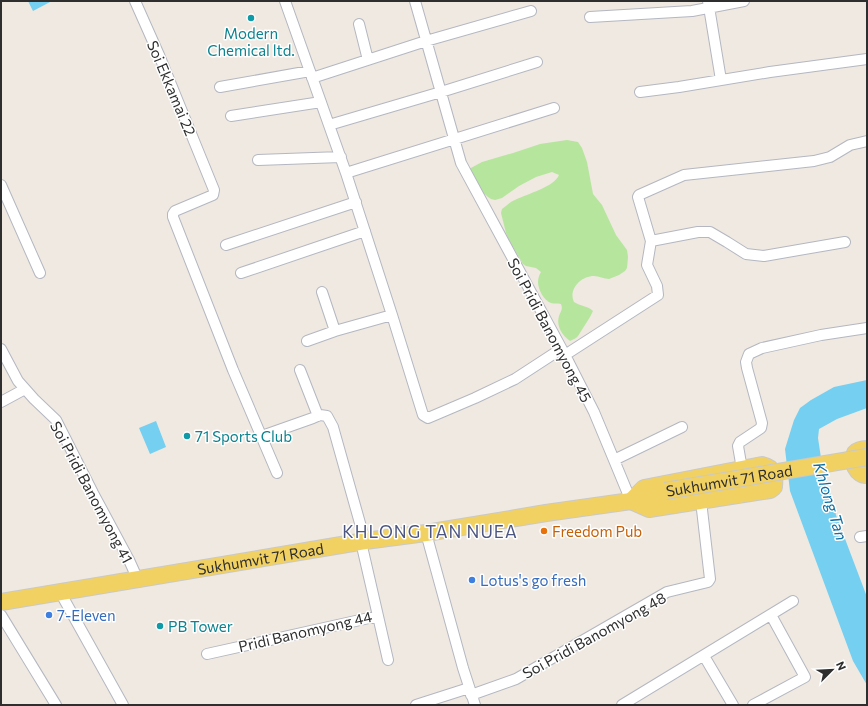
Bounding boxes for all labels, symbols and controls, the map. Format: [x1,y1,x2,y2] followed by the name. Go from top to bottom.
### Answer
[246,13,256,23] marker: Modern Chemical ltd.
[207,24,295,59] place label: Modern Chemical ltd.
[144,38,200,138] street label: Soi Ekkamai 22
[504,255,596,405] street label: Soi Pridi Banomyong 45
[47,418,137,566] street label: Soi Pridi Banomyong 41
[195,427,292,445] place label: 71 Sports Club
[182,431,192,441] marker: 71 Sports Club
[810,460,852,542] water label: Khlong Tan
[664,461,794,500] street label: Sukhumvit 71 Road
[342,521,518,542] district label: KHLONG TAN NUEA
[552,522,642,540] place label: Freedom Pub
[539,526,549,536] marker: Freedom Pub
[196,539,325,578] street label: Sukhumvit 71 Road
[480,571,586,589] place label: Lotus's go fresh
[467,575,477,585] marker: Lotus's go fresh
[519,588,669,682] street label: Soi Pridi Banomyong 48
[57,606,116,624] place label: 7-Eleven
[236,607,374,655] street label: Pridi Banomyong 44
[44,610,54,620] marker: 7-Eleven
[168,617,233,635] place label: PB Tower
[155,621,165,631] marker: PB Tower
[812,650,852,690] north arrow
[834,659,849,672] text: N

